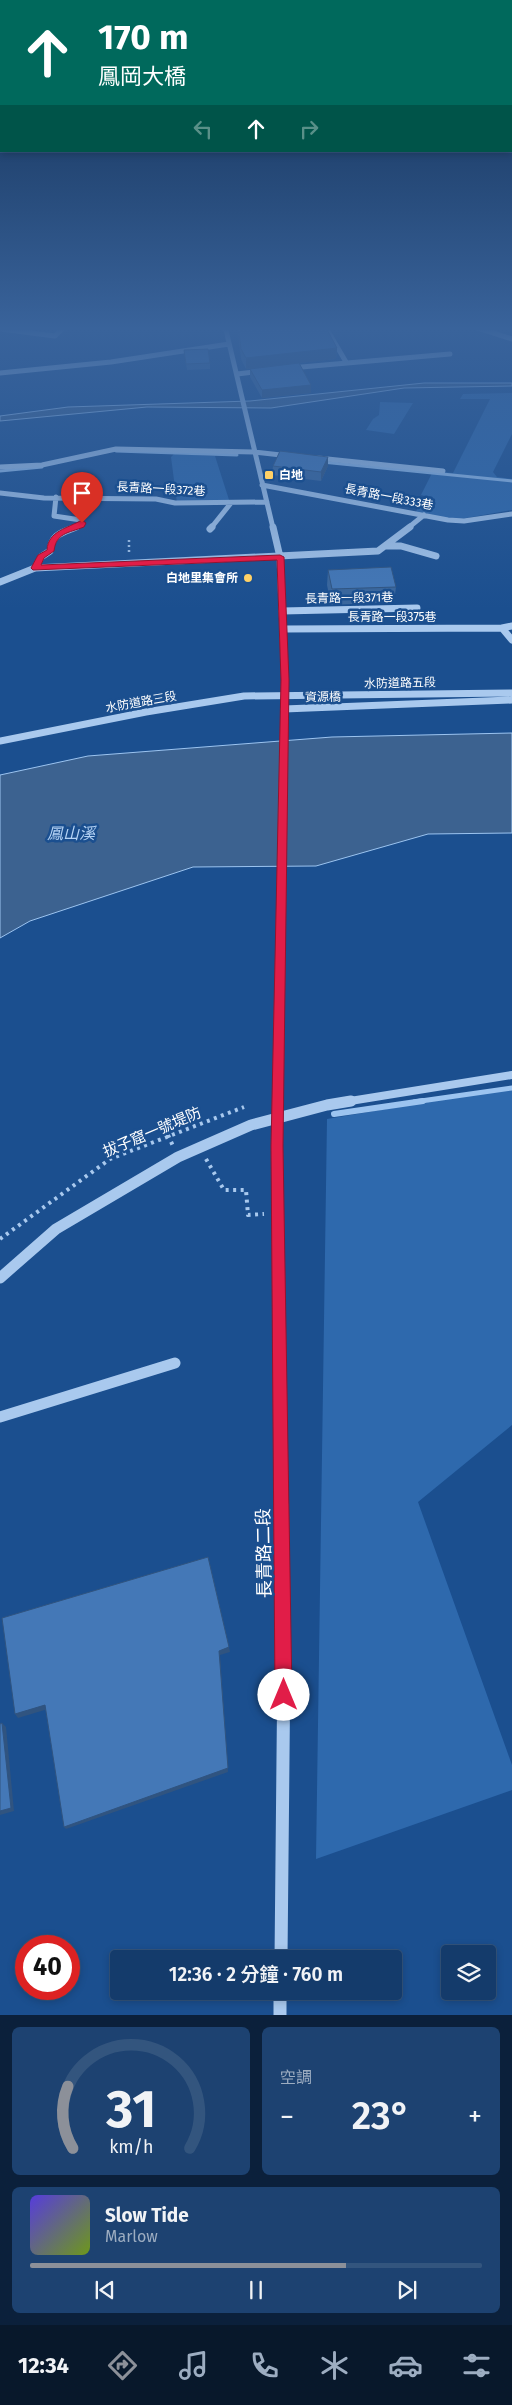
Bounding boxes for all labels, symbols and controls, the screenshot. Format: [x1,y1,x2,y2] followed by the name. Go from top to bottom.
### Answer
[98,16,189,58] text: 170 m
[15,20,80,85] icon: ahead
[98,63,186,90] text: 鳳岡大橋
[189,115,217,143] icon: left
[242,115,270,143] icon: ahead
[295,115,323,143] icon: right
[279,468,303,482] place label: 白地
[263,469,275,481] marker: 白地
[61,472,103,523] pin
[68,479,96,507] icon: arrive
[116,480,206,498] street label: 長青路一段372巷
[344,482,434,512] street label: 長青路一段333巷
[166,571,238,585] place label: 白地里集會所
[242,572,254,584] marker: 白地里集會所
[305,590,393,606] street label: 長青路一段371巷
[347,610,437,624] street label: 長青路一段375巷
[364,675,436,691] street label: 水防道路五段
[104,689,178,715] street label: 水防道路三段
[305,690,341,704] street label: 資源橋
[47,824,97,843] water label: 鳳山溪
[100,1103,204,1161] street label: 拔子窟一號堤防
[252,1508,276,1598] street label: 長青路二段
[257,1668,309,1720] position arrow
[15,1935,80,2000] speed limit sign: 40
[441,1945,496,2000] map controls
[441,1945,496,2000] button: layers
[169,1963,343,1986] text: 12:36 · 2 分鐘 · 760 m
[280,2068,312,2087] text: 空調
[105,2078,156,2141] text: 31
[352,2093,410,2139] text: 23°
[280,2100,294,2133] text: −
[468,2100,482,2133] text: +
[109,2136,153,2158] text: km/h
[105,2204,189,2227] text: Slow Tide
[105,2227,158,2246] text: Marlow
[91,2276,119,2304] icon: previous
[242,2276,270,2304] icon: pause
[393,2276,421,2304] icon: next
[105,2348,140,2383] icon: directions
[176,2348,211,2383] icon: music
[247,2348,282,2383] icon: phone
[317,2348,352,2383] icon: climate
[388,2348,423,2383] icon: car
[459,2348,494,2383] icon: filters
[18,2352,69,2379] text: 12:34

